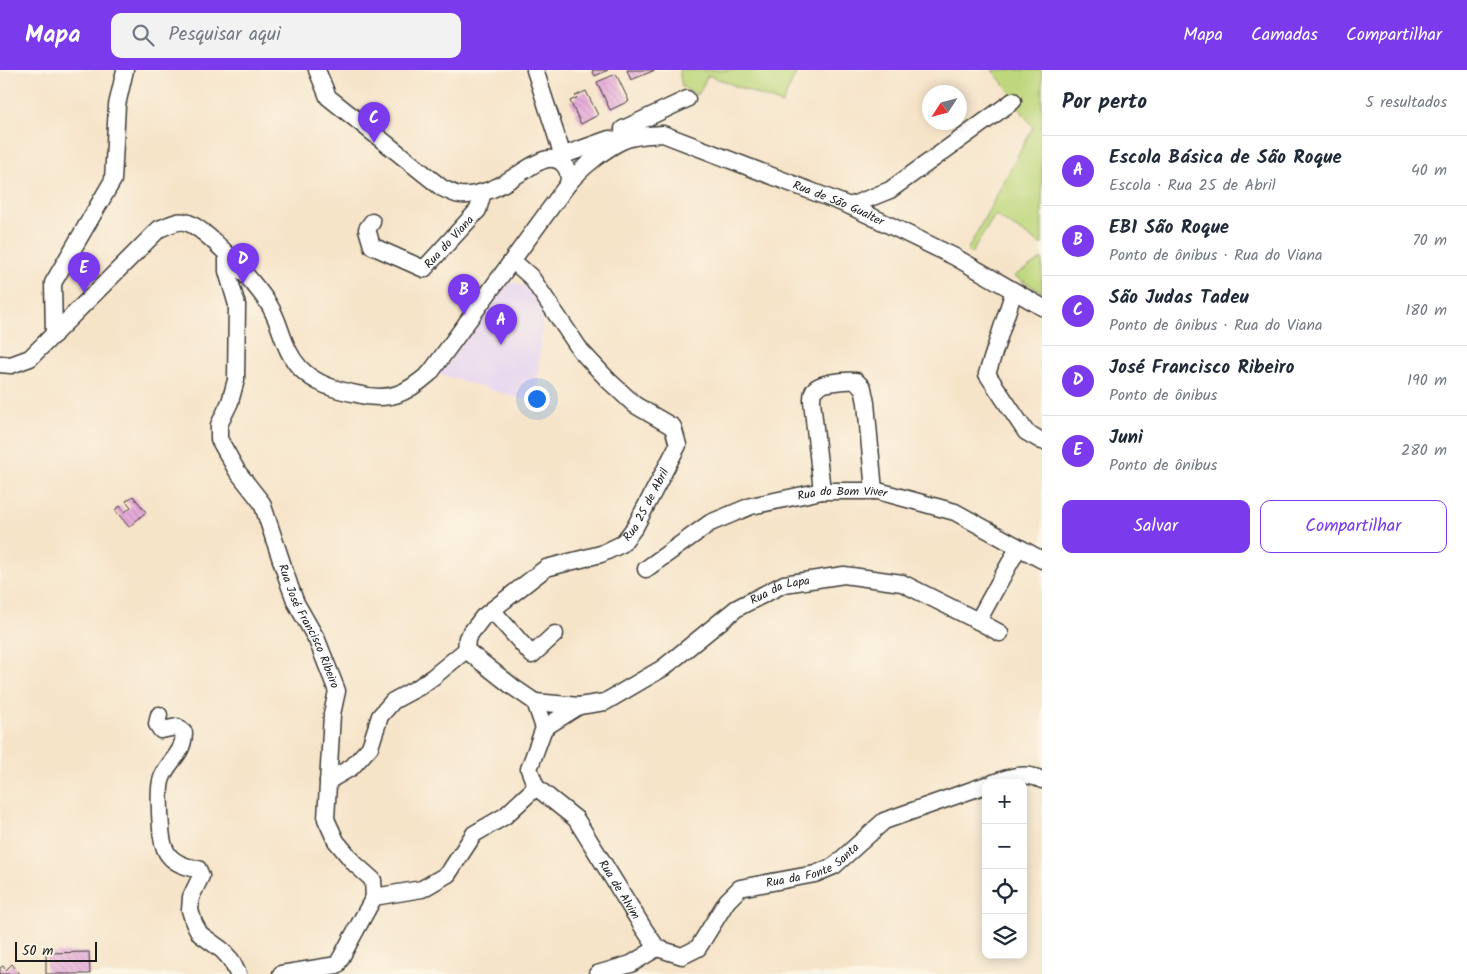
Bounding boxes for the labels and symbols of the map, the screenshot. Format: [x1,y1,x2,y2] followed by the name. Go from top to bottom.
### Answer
[922,85,967,130] north arrow
[358,102,390,143] pin: C
[790,176,888,232] street label: Rua de São Gualter
[420,211,479,273] street label: Rua do Viana
[227,243,259,284] pin: D
[68,252,100,293] pin: E
[448,274,480,315] pin: B
[485,304,517,345] pin: A
[524,386,550,412] your location
[618,465,674,546] street label: Rua 25 de Abril
[796,482,891,506] street label: Rua do Bom Viver
[273,561,344,691] street label: Rua José Francisco Ribeiro
[747,571,811,610] street label: Rua da Lapa
[764,838,864,893] street label: Rua da Fonte Santa
[593,856,645,924] street label: Rua de Alvim
[15,939,98,962] scale bar

